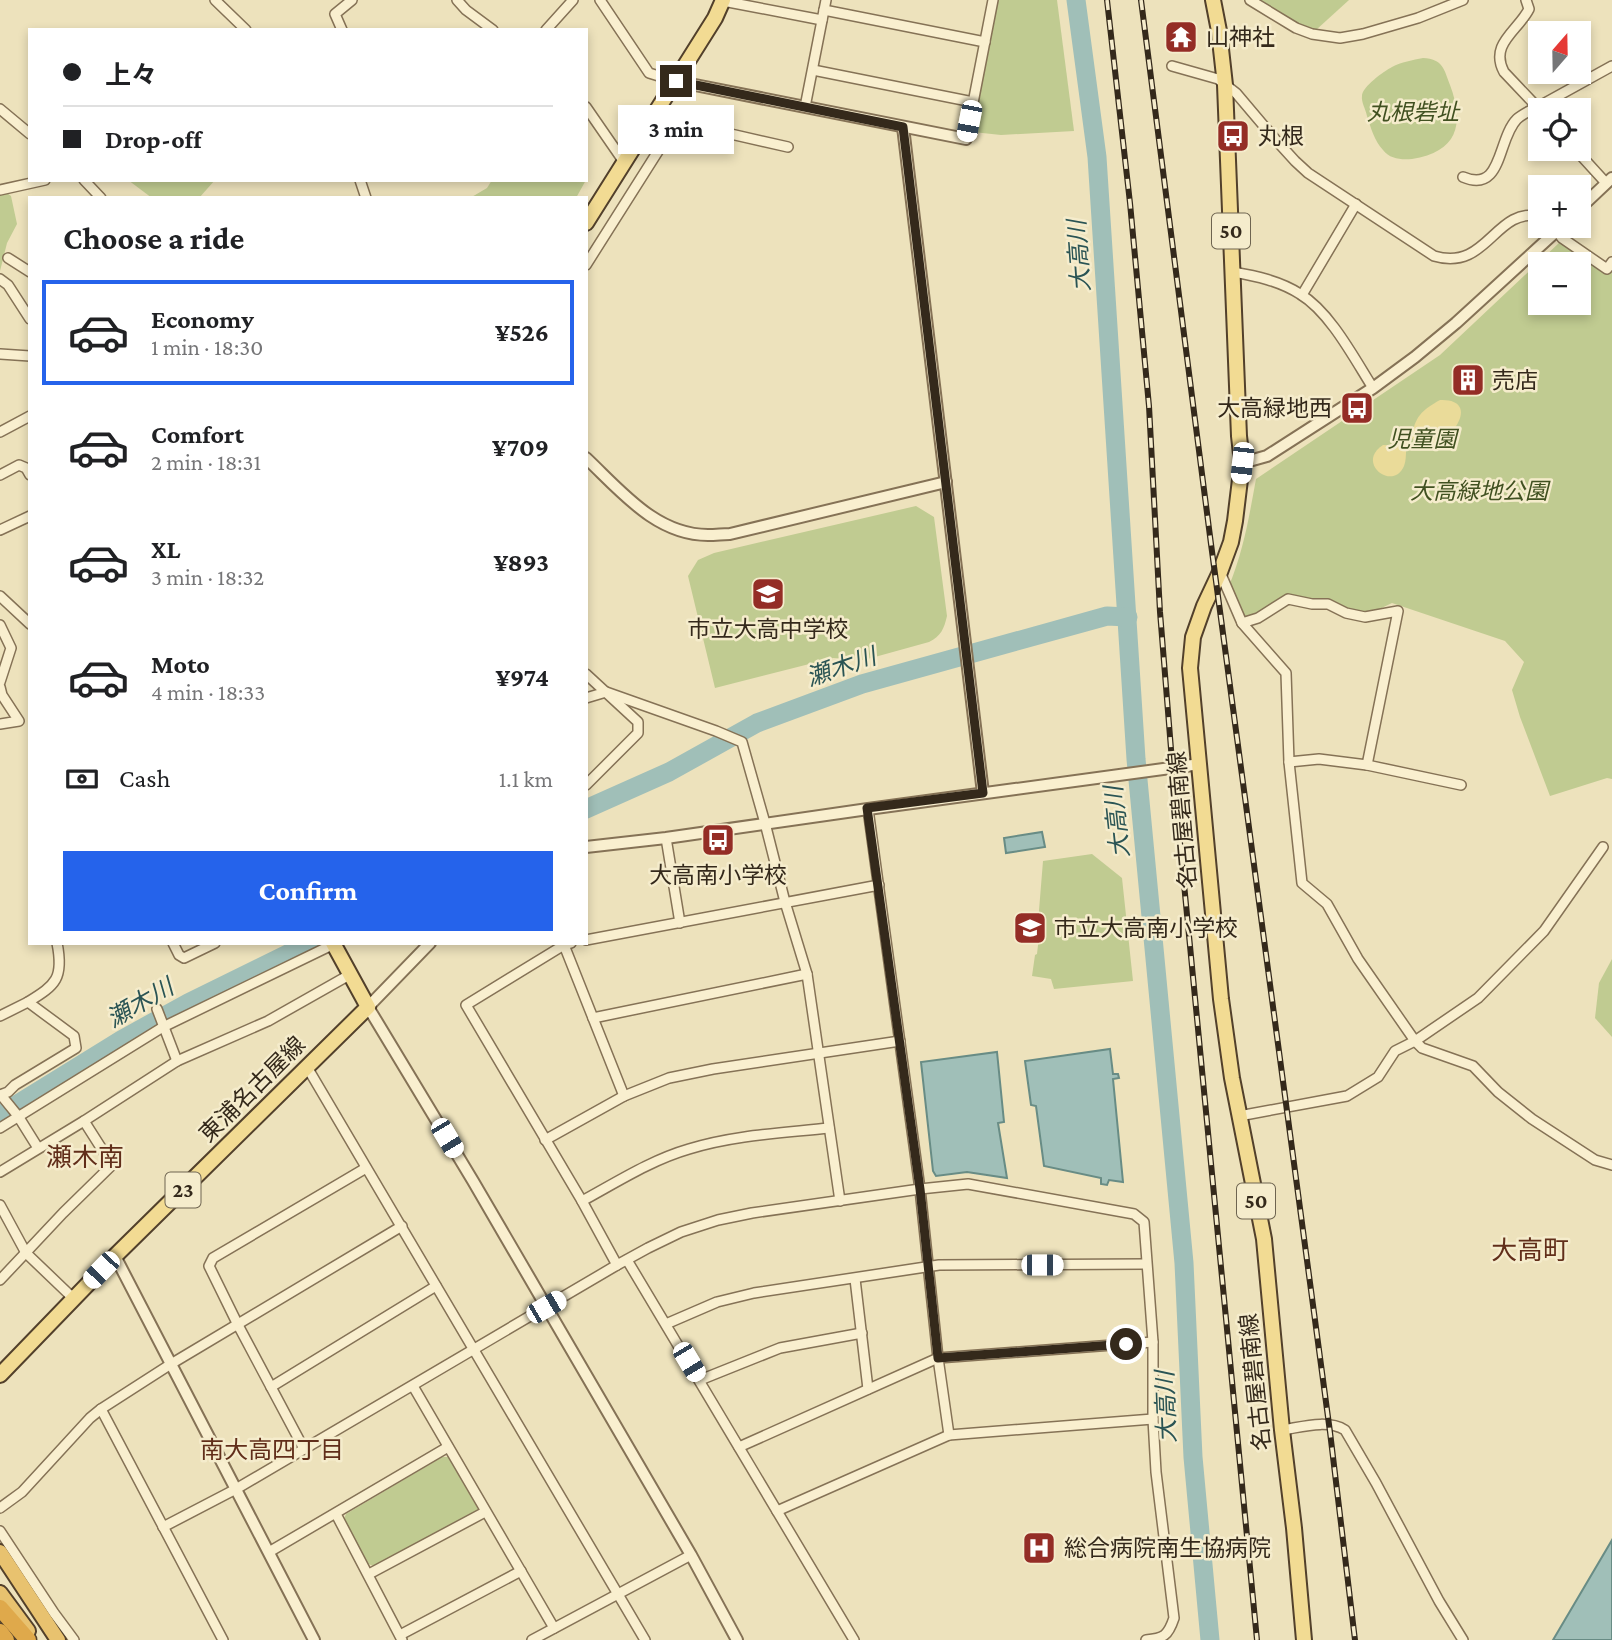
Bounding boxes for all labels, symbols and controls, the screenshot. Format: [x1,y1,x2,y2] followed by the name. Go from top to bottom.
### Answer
[1162,18,1200,56] temple icon: 山神社
[1528,21,1591,84] north arrow
[1528,21,1591,315] map controls
[1206,24,1275,50] place label: 山神社
[105,61,157,90] text: 上々
[660,65,692,97] route end
[955,98,984,144] car
[1528,98,1591,161] button: locate
[1367,99,1461,125] park label: 丸根砦址
[618,106,734,154] callout: 3 min
[648,116,704,142] text: 3 min
[1214,117,1252,155] bus stop icon: 丸根
[1258,123,1304,149] place label: 丸根
[105,125,202,154] text: Drop-off
[1528,175,1591,238] button: +
[1212,214,1250,248] road number: 50
[1062,216,1094,293] water label: 大高川
[63,220,244,256] text: Choose a ride
[1528,252,1591,315] button: −
[67,301,130,364] icon: car
[151,305,254,334] text: Economy
[495,318,549,347] text: ¥526
[151,334,263,360] text: 1 min · 18:30
[1449,361,1487,399] building icon: 売店
[1492,367,1538,393] place label: 売店
[1338,389,1376,427] bus stop icon: 大高緑地西
[1217,395,1332,421] place label: 大高緑地西
[67,416,130,479] icon: car
[151,420,244,449] text: Comfort
[1388,426,1460,452] park label: 児童園
[492,433,549,462] text: ¥709
[1230,441,1255,485] car
[151,449,261,475] text: 2 min · 18:31
[1410,478,1551,504] park label: 大高緑地公園
[67,531,130,594] icon: car
[151,535,180,564] text: XL
[494,548,549,577] text: ¥893
[151,564,264,590] text: 3 min · 18:32
[749,575,787,613] school or university icon: 市立大高中学校
[688,616,849,642] place label: 市立大高中学校
[802,641,882,691] water label: 瀬木川
[67,646,130,709] icon: car
[151,650,210,679] text: Moto
[495,663,549,692] text: ¥974
[151,679,265,705] text: 4 min · 18:33
[1163,750,1201,890] street label: 名古屋碧南線
[63,760,101,798] icon: cash
[119,764,170,793] text: Cash
[499,766,553,792] text: 1.1 km
[1099,782,1134,859] water label: 大高川
[699,821,737,859] bus stop icon: 大高南小学校
[63,851,553,931] button: Confirm
[649,862,787,888] place label: 大高南小学校
[1011,909,1049,947] school or university icon: 市立大高南小学校
[1054,915,1238,941] place label: 市立大高南小学校
[102,971,180,1032] water label: 瀬木川
[194,1031,310,1147] street label: 東浦名古屋線
[428,1115,467,1161] car
[46,1143,124,1172] district label: 瀬木南
[166,1172,200,1208] road number: 23
[1237,1184,1275,1218] road number: 50
[1491,1236,1569,1265] district label: 大高町
[79,1248,124,1292] car
[1022,1255,1064,1276] car
[523,1287,570,1327] car
[1235,1312,1275,1452] street label: 名古屋碧南線
[1110,1328,1142,1360] route start
[670,1339,709,1385] car
[1151,1368,1180,1443] water label: 大高川
[200,1436,344,1463] district label: 南大高四丁目
[1020,1529,1058,1567] hospital icon: 総合病院南生協病院
[1064,1535,1271,1561] place label: 総合病院南生協病院

